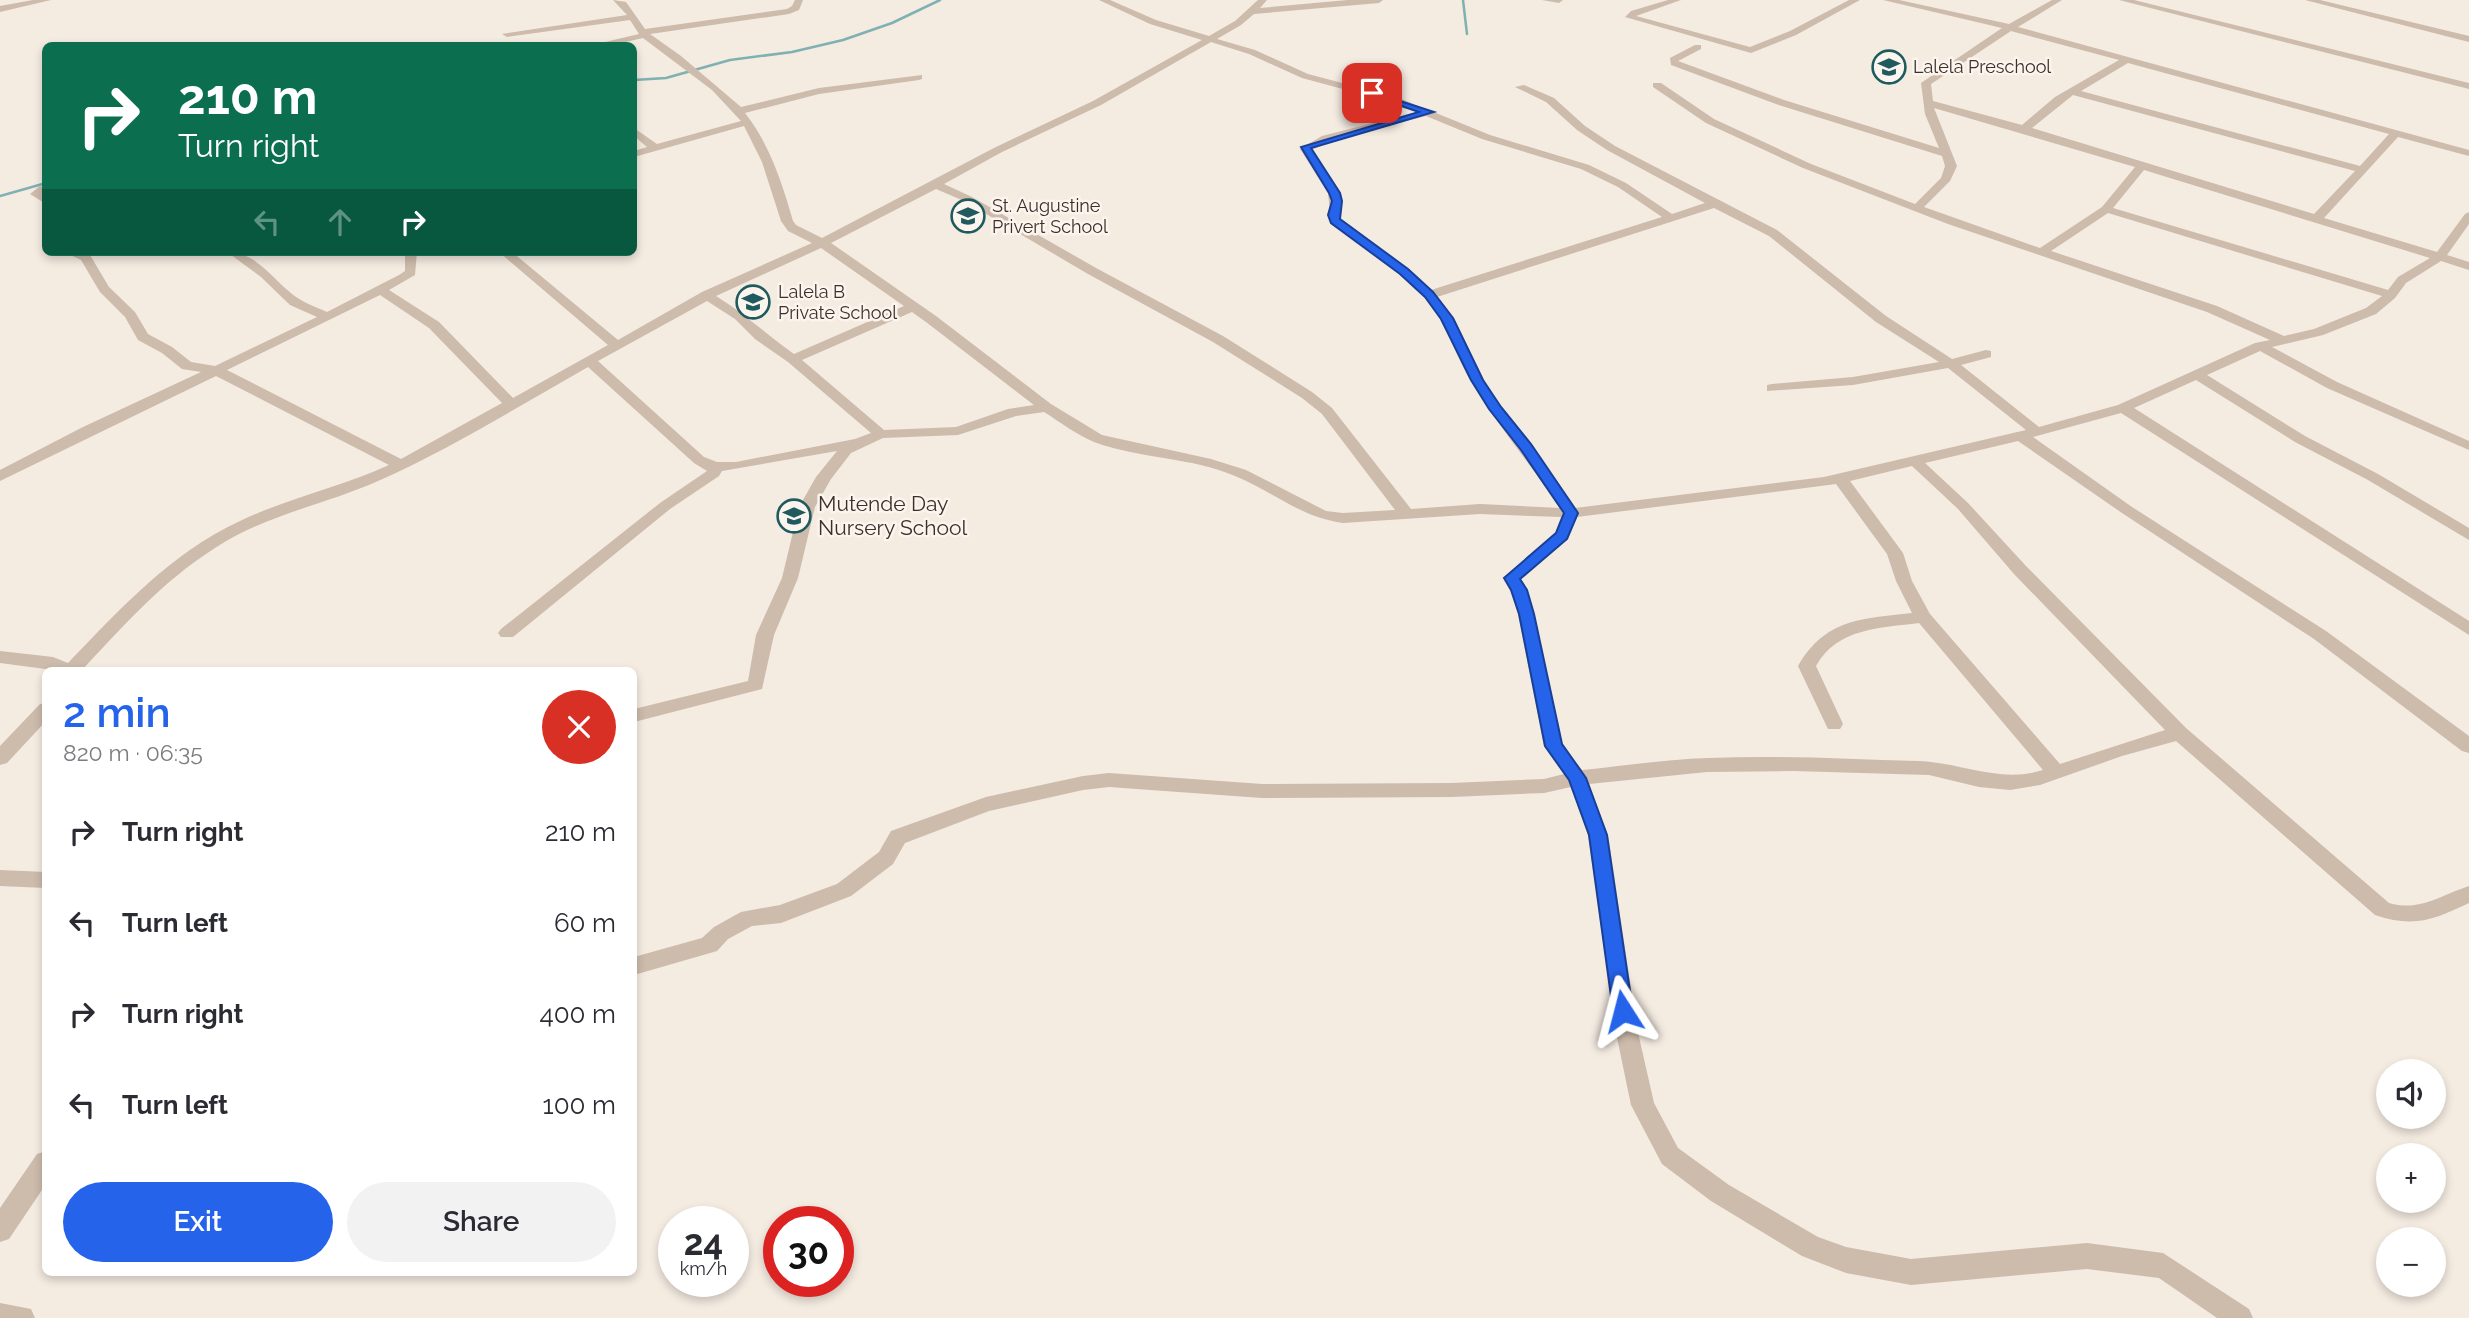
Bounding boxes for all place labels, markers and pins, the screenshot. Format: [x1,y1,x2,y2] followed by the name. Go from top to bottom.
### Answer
[1870,48,1908,86] school or university icon: Lalela Preschool
[1913,56,2051,77] place label: Lalela Preschool
[1342,63,1402,123] pin
[992,195,1108,237] place label: St. Augustine Privert School
[949,197,987,235] school or university icon: St. Augustine Privert School
[778,281,897,323] place label: Lalela B Private School
[734,283,772,321] school or university icon: Lalela B Private School
[818,491,968,540] place label: Mutende Day Nursery School
[775,497,813,535] school or university icon: Mutende Day Nursery School

